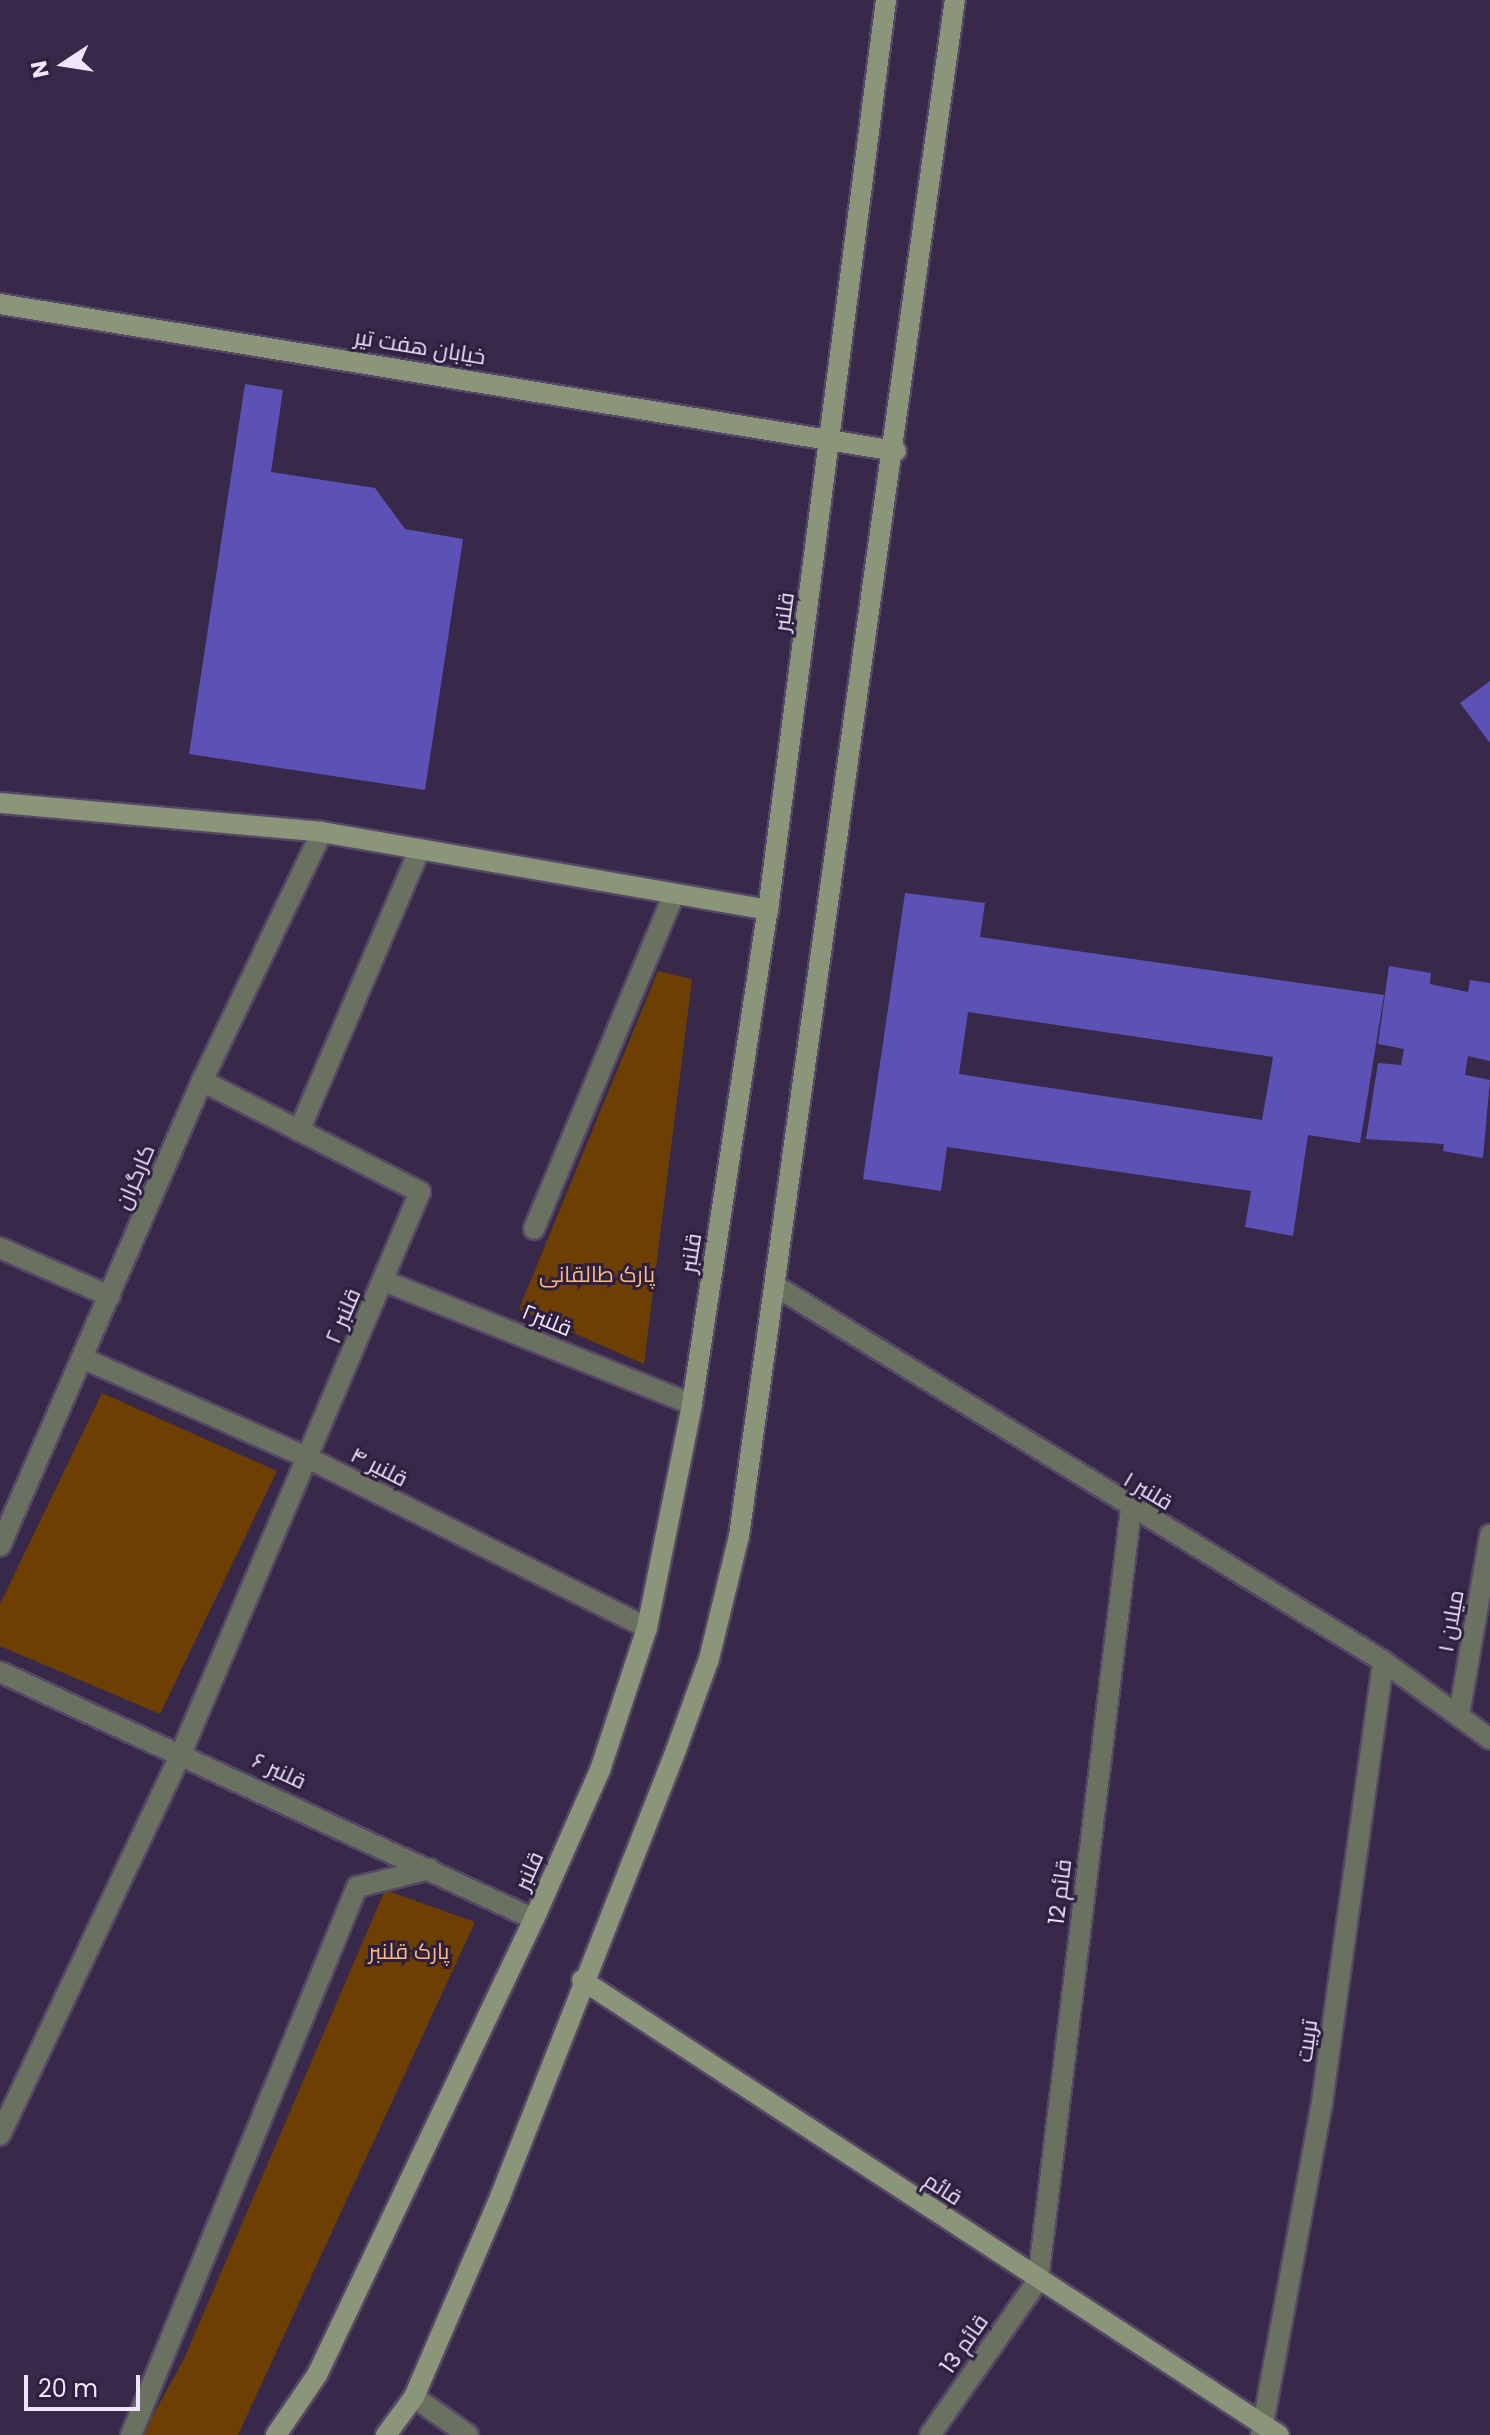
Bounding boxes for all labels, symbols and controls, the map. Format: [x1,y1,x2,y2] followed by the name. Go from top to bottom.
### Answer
[24,24,104,104] north arrow
[23,58,57,80] text: N
[353,324,487,370] street label: خیابان هفت تیر
[768,591,800,633] street label: قلنبر
[110,1141,160,1213] street label: کارگران
[675,1231,707,1275] street label: قلنبر
[539,1262,655,1288] park label: پارک طالقانی
[320,1285,366,1347] street label: قلنبر ۲
[518,1298,576,1342] street label: قلنبر۲
[346,1442,412,1492] street label: قلنیر ۴
[1119,1466,1177,1516] street label: قلنبر ۱
[1433,1588,1469,1654] street label: میلان ۱
[248,1747,310,1795] street label: قلنبر ۶
[509,1848,549,1894] street label: قلنبر
[1043,1858,1077,1926] street label: قائم 12
[369,1939,449,1965] park label: پارک قلنبر
[1291,2018,1323,2064] street label: تربیت
[919,2167,967,2211] street label: قائم
[934,2309,994,2379] street label: قائم 13
[28,2359,144,2409] scale bar
[38,2372,98,2405] text: 20 m

